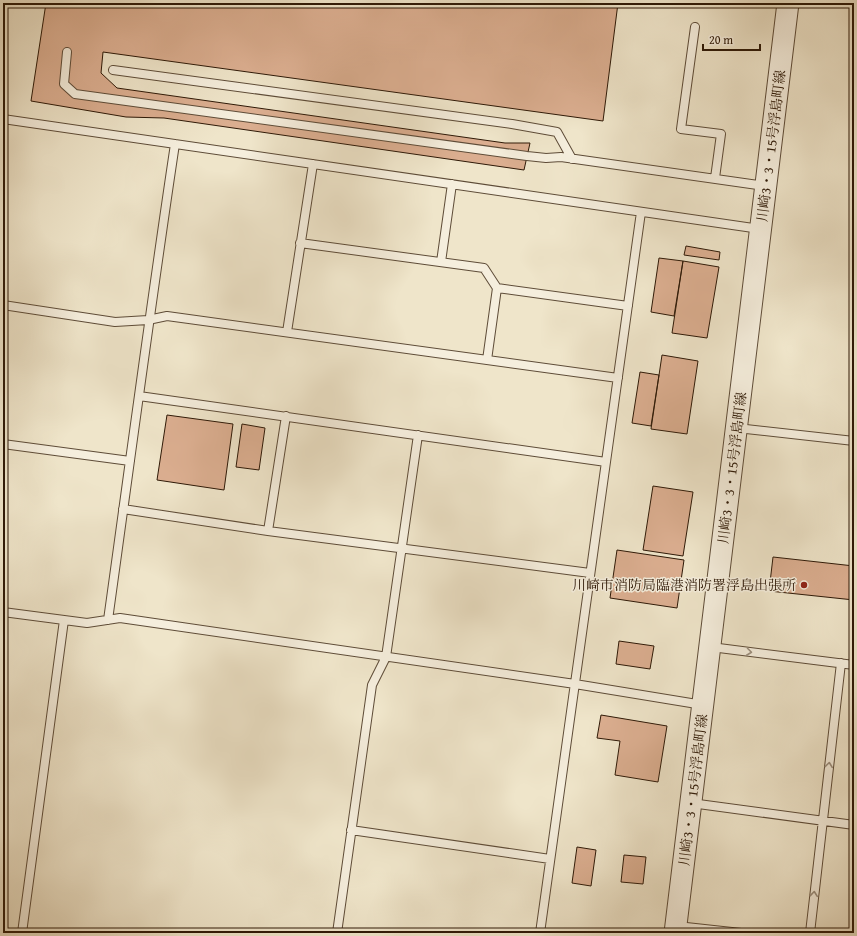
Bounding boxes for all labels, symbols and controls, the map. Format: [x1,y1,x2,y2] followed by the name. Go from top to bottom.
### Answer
[703,26,760,52] scale bar
[709,31,733,48] text: 20 m
[752,69,790,223] street label: 川崎3・3・15号浮島町線
[713,391,751,545] street label: 川崎3・3・15号浮島町線
[572,575,796,595] place label: 川崎市消防局臨港消防署浮島出張所
[799,580,809,590] marker: 川崎市消防局臨港消防署浮島出張所
[746,647,752,656] one-way arrow
[674,713,712,867] street label: 川崎3・3・15号浮島町線
[824,762,833,768] one-way arrow
[809,891,818,897] one-way arrow

